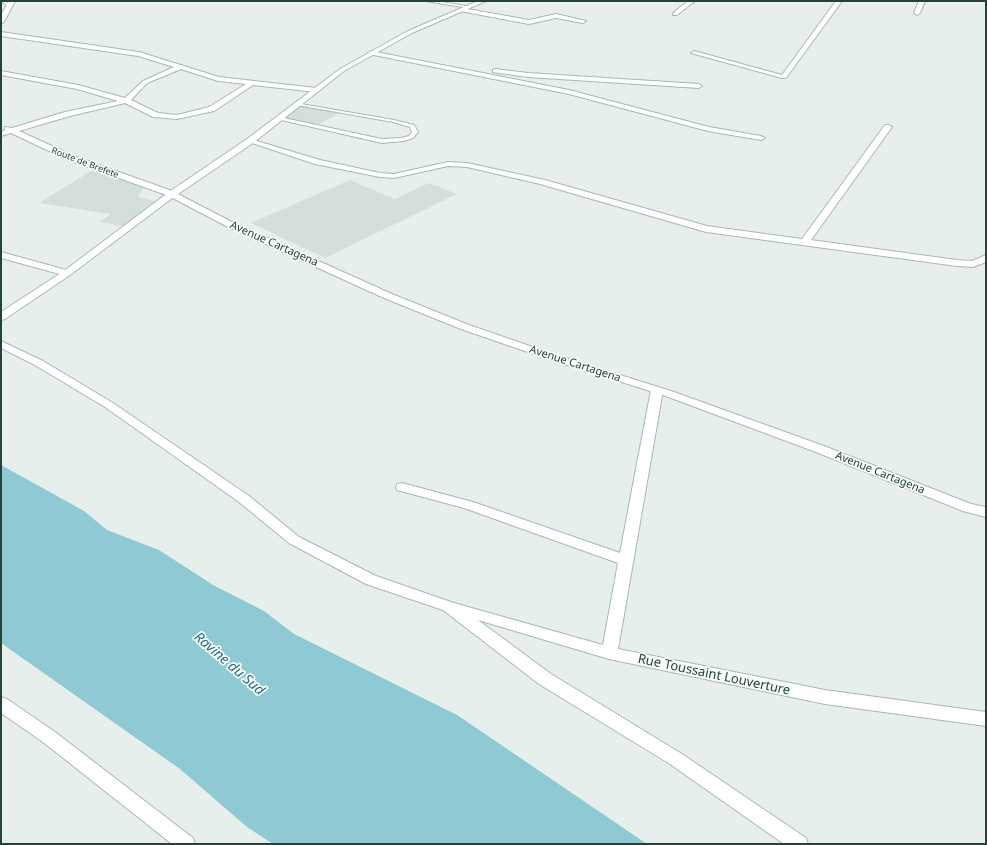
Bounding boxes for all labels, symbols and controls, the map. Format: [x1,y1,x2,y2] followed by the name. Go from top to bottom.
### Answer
[50,145,120,181] street label: Route de Brefete
[228,219,320,269] street label: Avenue Cartagena
[528,343,622,385] street label: Avenue Cartagena
[833,449,927,497] street label: Avenue Cartagena
[190,629,268,699] water label: Ravine du Sud
[636,651,792,699] street label: Rue Toussaint Louverture

